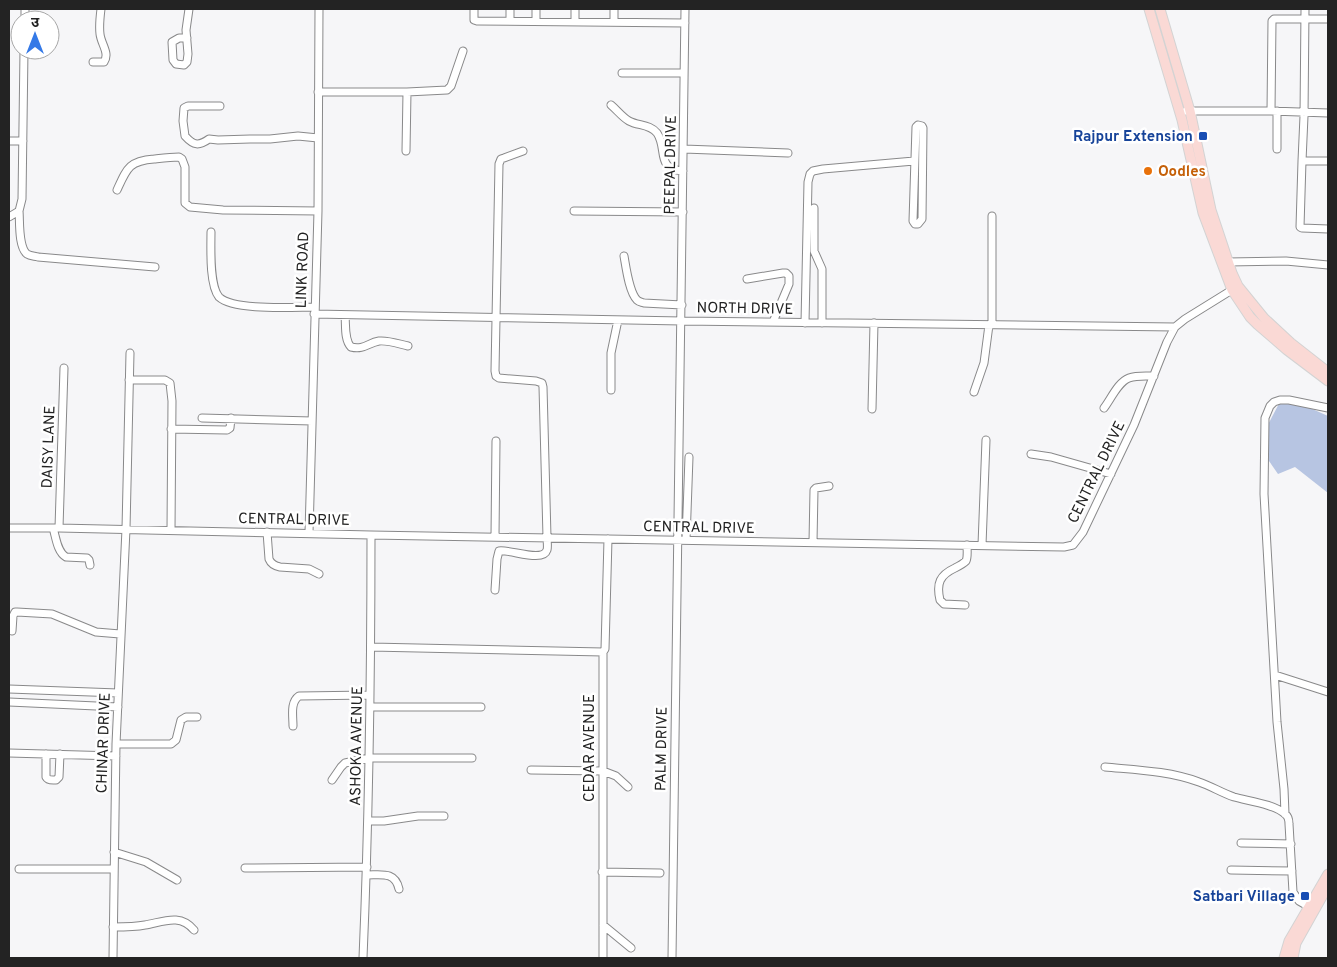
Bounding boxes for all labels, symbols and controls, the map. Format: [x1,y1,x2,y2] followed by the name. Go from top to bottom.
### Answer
[10,10,60,60] north arrow
[31,15,40,32] text: उ
[661,115,682,215] street label: PEEPAL DRIVE
[1073,128,1193,147] place label: Rajpur Extension
[1197,130,1209,142] marker: Rajpur Extension
[1158,163,1206,182] place label: Oodles
[1142,165,1154,177] marker: Oodles
[293,231,314,309] street label: LINK ROAD
[696,299,793,320] street label: NORTH DRIVE
[39,405,60,489] street label: DAISY LANE
[1064,418,1130,527] street label: CENTRAL DRIVE
[238,510,350,531] street label: CENTRAL DRIVE
[643,518,755,539] street label: CENTRAL DRIVE
[347,686,368,806] street label: ASHOKA AVENUE
[93,692,116,794] street label: CHINAR DRIVE
[581,694,600,802] street label: CEDAR AVENUE
[652,707,673,791] street label: PALM DRIVE
[1193,888,1295,907] place label: Satbari Village
[1299,890,1311,902] marker: Satbari Village

